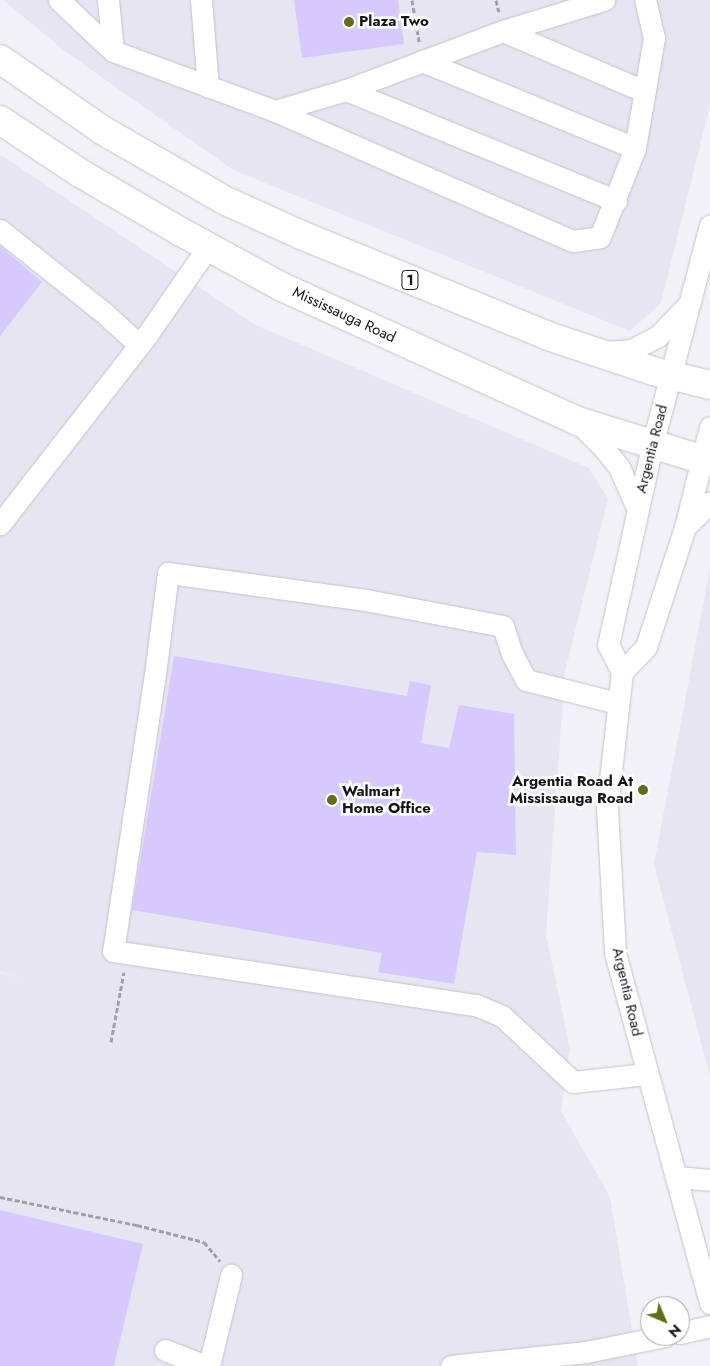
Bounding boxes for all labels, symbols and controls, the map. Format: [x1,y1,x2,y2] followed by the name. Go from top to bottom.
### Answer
[359,13,429,31] place label: Plaza Two
[343,16,355,28] marker: Plaza Two
[401,268,419,292] road number: 1
[290,283,398,347] street label: Mississauga Road
[632,403,672,495] street label: Argentia Road
[510,772,633,807] place label: Argentia Road At Mississauga Road
[342,782,431,817] place label: Walmart Home Office
[637,784,649,796] marker: Argentia Road At Mississauga Road
[326,794,338,806] marker: Walmart Home Office
[608,946,646,1038] street label: Argentia Road
[640,1296,690,1346] north arrow
[664,1320,686,1342] text: N

